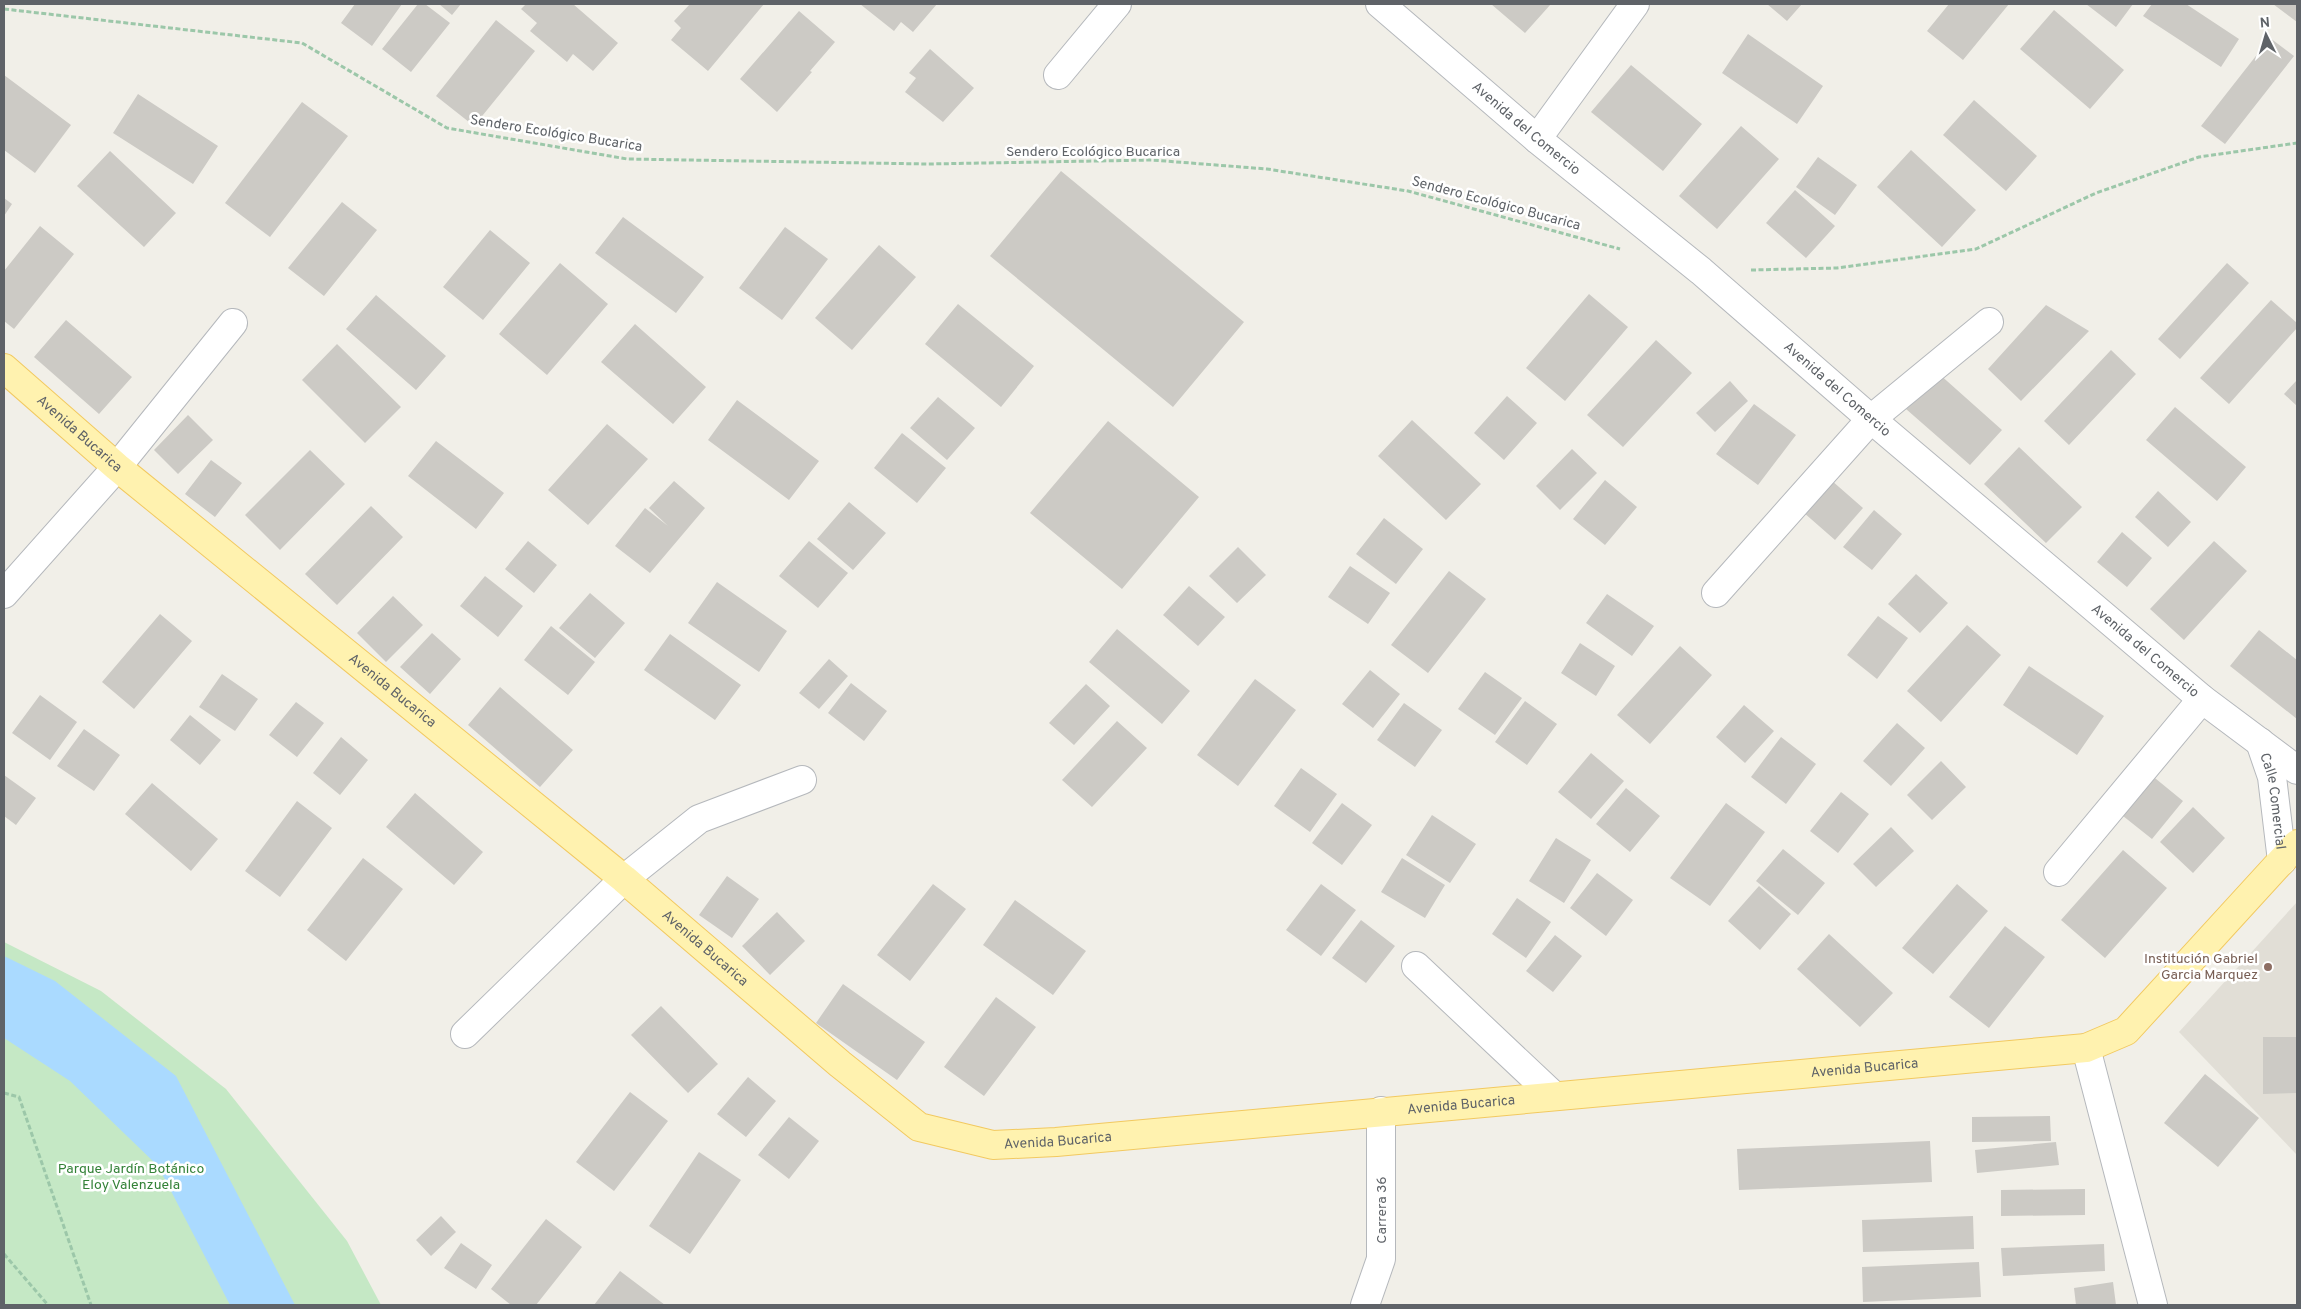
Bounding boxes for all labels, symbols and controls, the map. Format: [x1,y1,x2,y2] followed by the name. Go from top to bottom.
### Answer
[2241,10,2291,60] north arrow
[2259,15,2271,32] text: N
[1468,78,1584,179] street label: Avenida del Comercio
[469,112,643,156] street label: Sendero Ecológico Bucarica
[1006,144,1180,161] street label: Sendero Ecológico Bucarica
[1410,173,1582,235] street label: Sendero Ecológico Bucarica
[1780,338,1894,441] street label: Avenida del Comercio
[33,392,125,476] street label: Avenida Bucarica
[2088,600,2203,701] street label: Avenida del Comercio
[345,650,440,731] street label: Avenida Bucarica
[2256,751,2289,850] street label: Calle Comercial
[658,907,751,990] street label: Avenida Bucarica
[2144,951,2258,984] place label: Institución Gabriel Garcia Marquez
[2262,961,2274,973] marker: Institución Gabriel Garcia Marquez
[1810,1055,1919,1082] street label: Avenida Bucarica
[1406,1092,1516,1118] street label: Avenida Bucarica
[1003,1128,1112,1153] street label: Avenida Bucarica
[58,1161,204,1194] park label: Parque Jardín Botánico Eloy Valenzuela
[1374,1176,1391,1244] street label: Carrera 36

